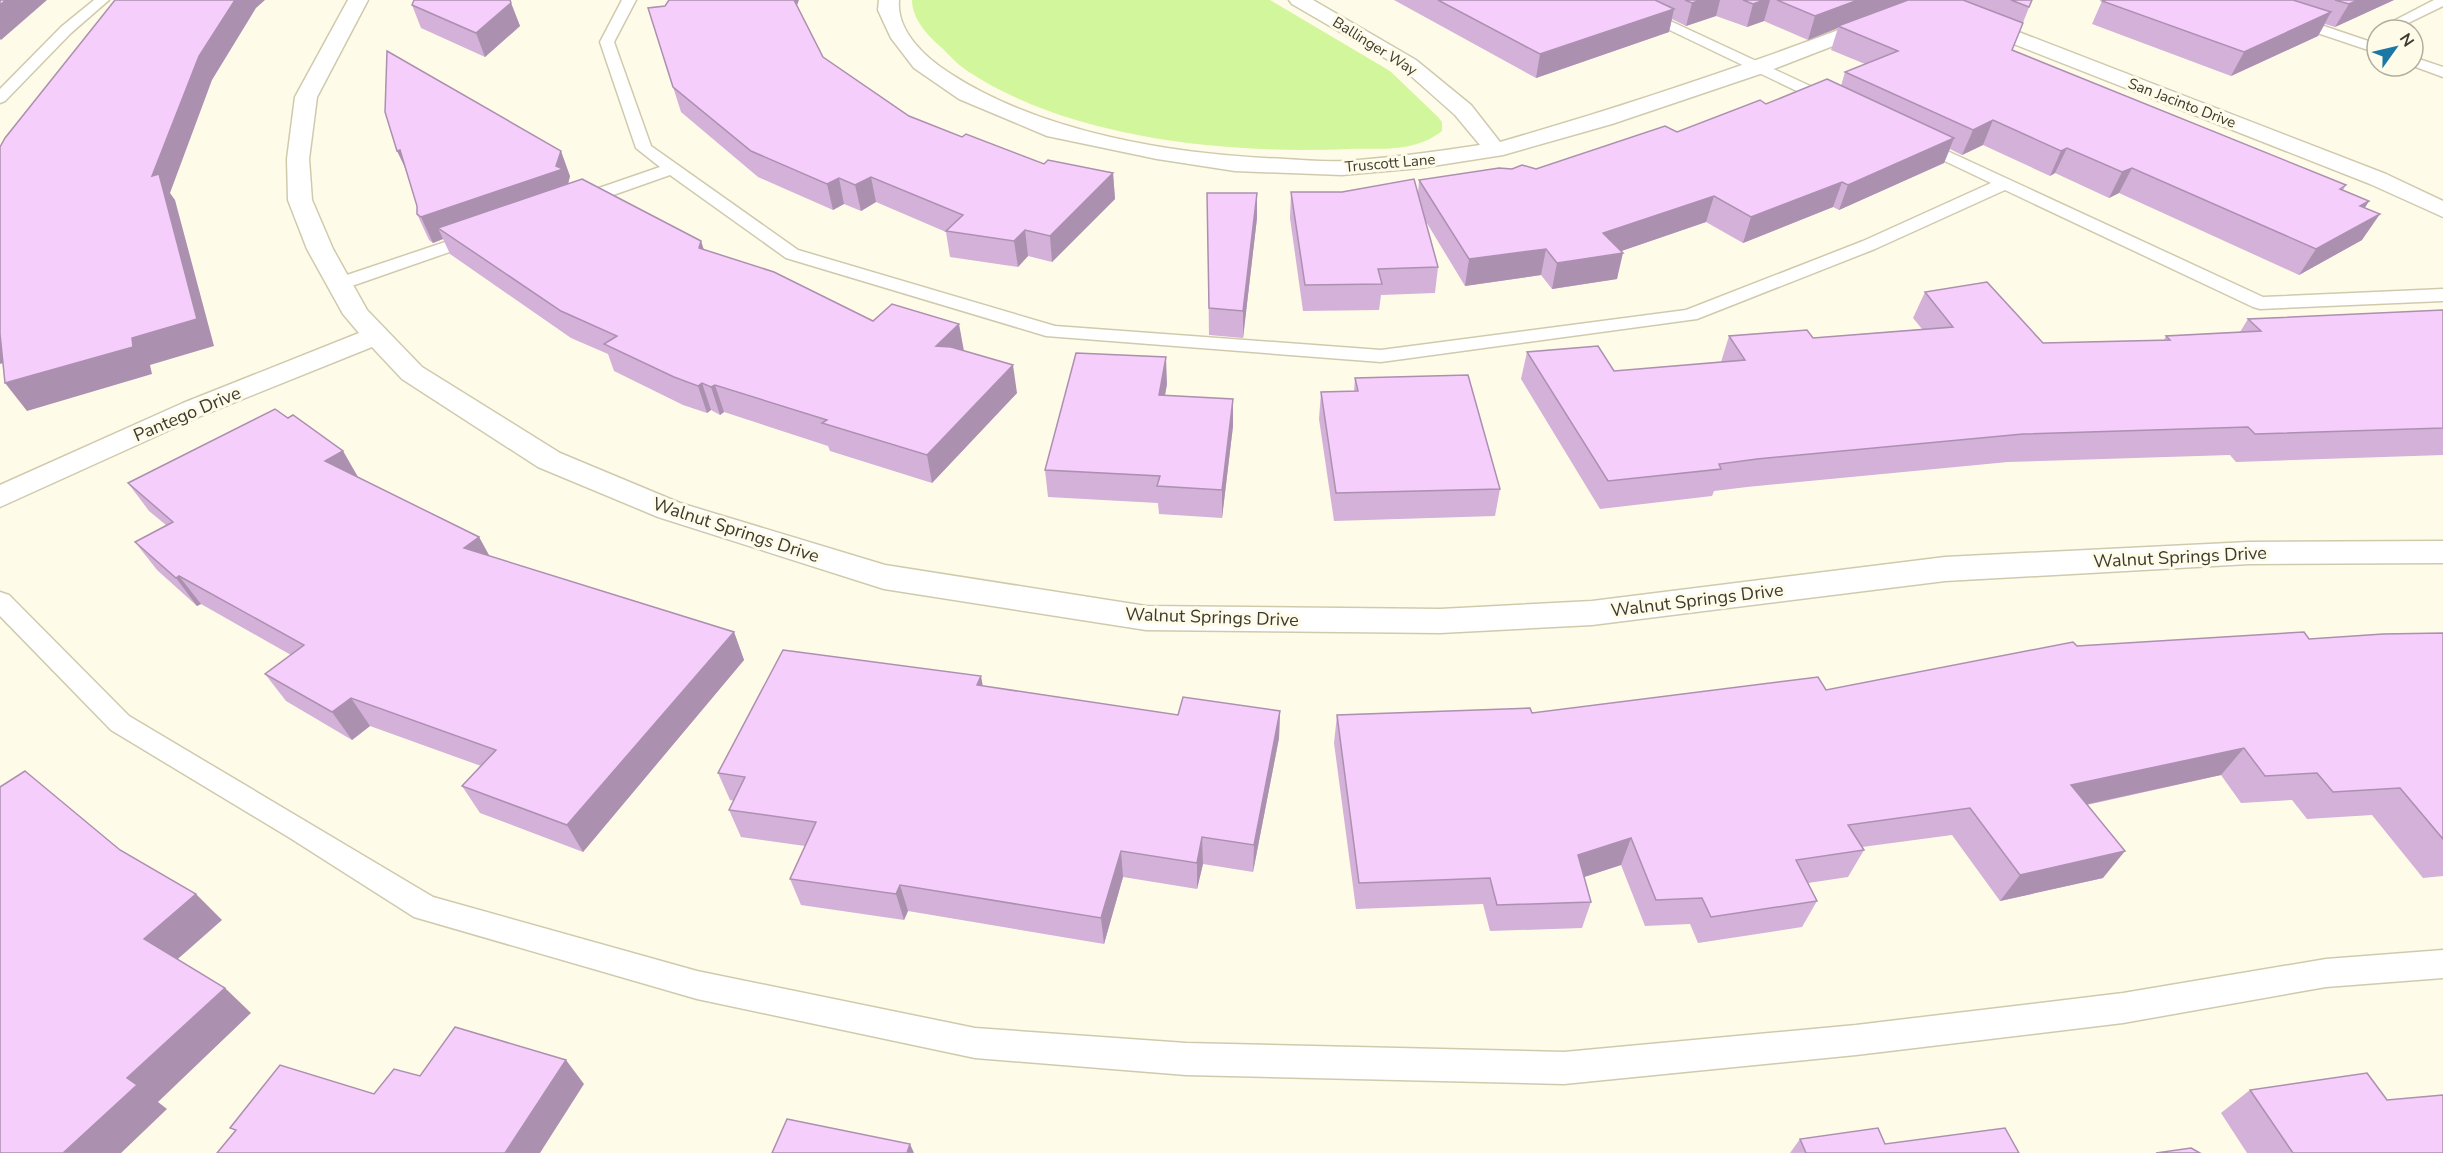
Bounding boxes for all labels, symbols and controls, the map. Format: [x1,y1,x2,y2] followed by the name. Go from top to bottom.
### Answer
[1329,12,1421,80] street label: Ballinger Way
[2365,18,2425,78] north arrow
[2394,29,2419,51] text: N
[2125,73,2239,133] street label: San Jacinto Drive
[1344,149,1436,177] street label: Truscott Lane
[130,381,244,447] street label: Pantego Drive
[650,492,822,568] street label: Walnut Springs Drive
[2093,540,2267,574] street label: Walnut Springs Drive
[1609,577,1785,623] street label: Walnut Springs Drive
[1125,602,1299,632] street label: Walnut Springs Drive

